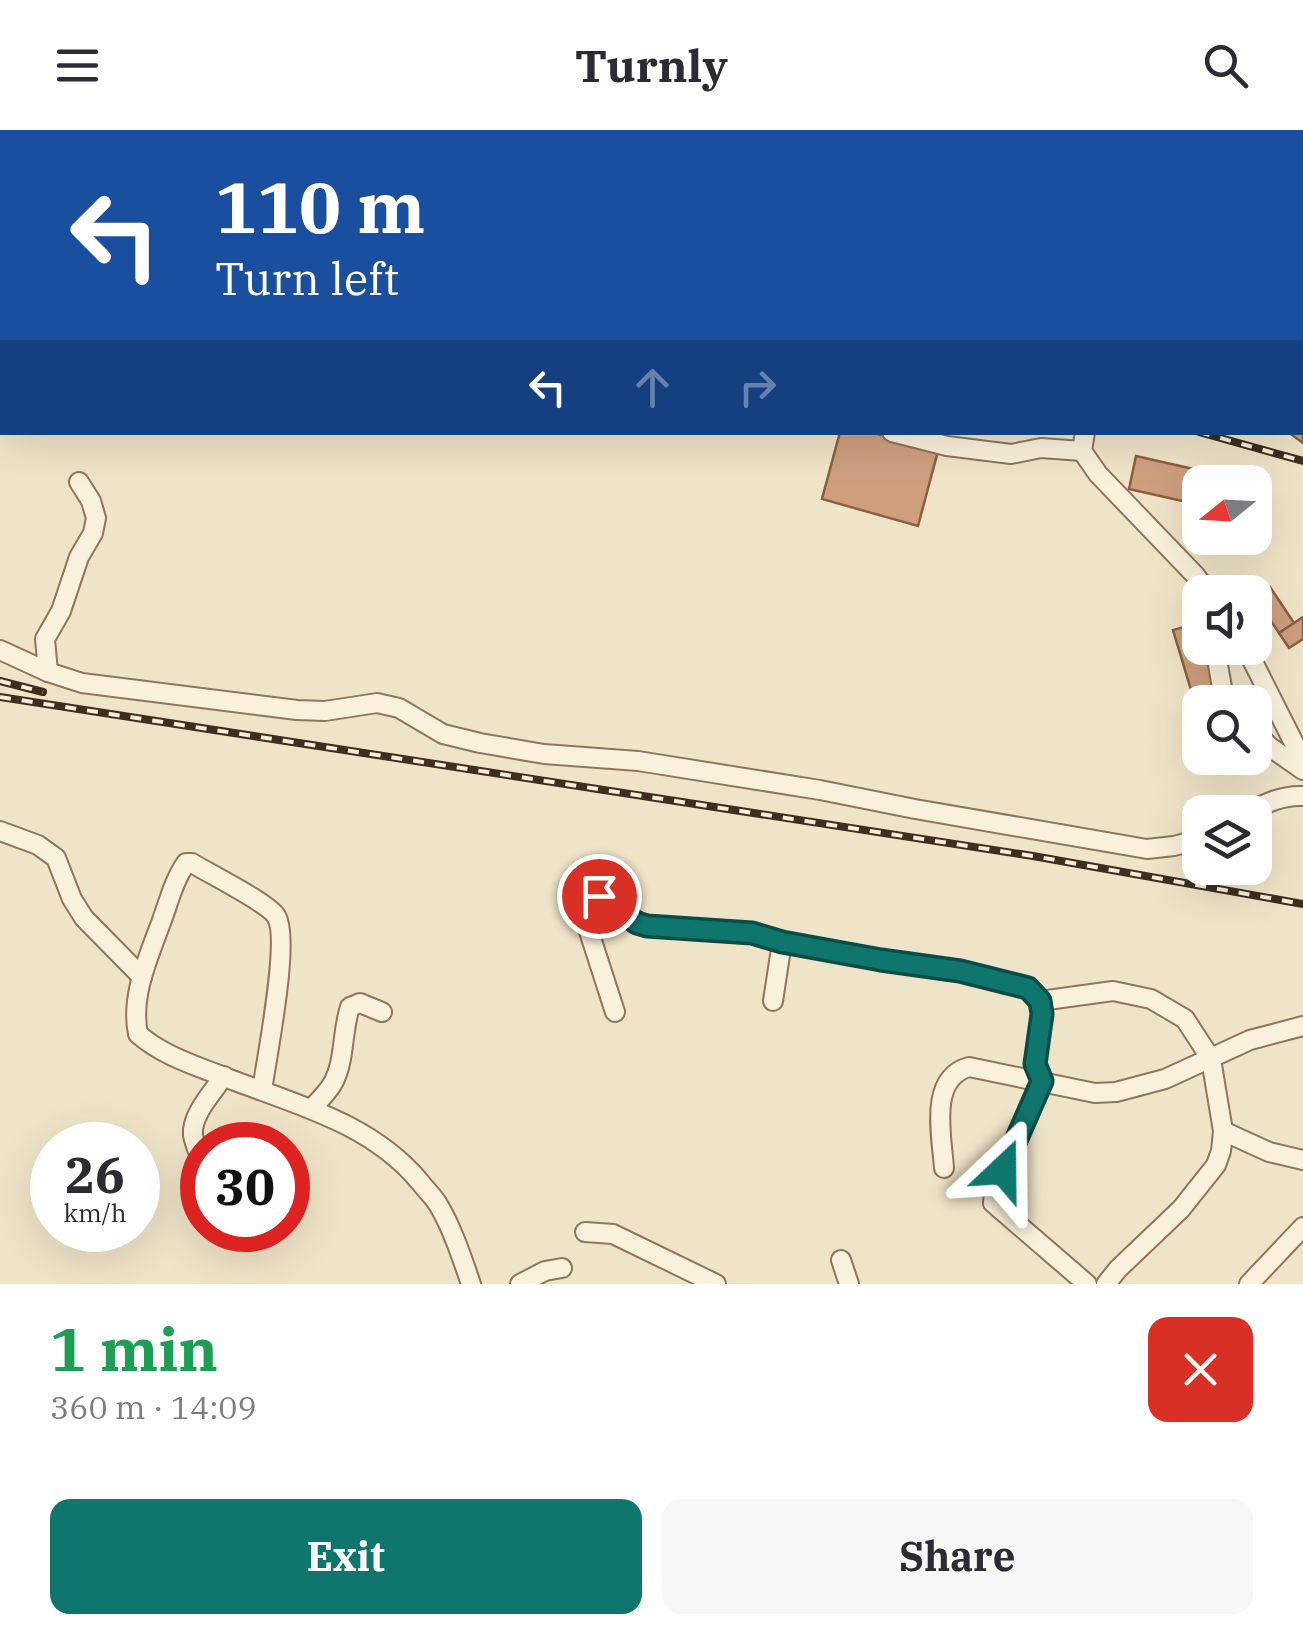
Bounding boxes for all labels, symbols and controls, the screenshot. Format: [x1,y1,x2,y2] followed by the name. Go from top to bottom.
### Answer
[575,36,728,94] text: Turnly
[50,38,105,93] icon: menu
[1198,38,1253,93] icon: search
[215,161,425,252] text: 110 m
[50,170,180,300] icon: left
[215,249,399,307] text: Turn left
[520,360,575,415] icon: left
[625,360,680,415] icon: ahead
[730,360,785,415] icon: right
[1182,465,1272,555] north arrow
[1182,465,1272,885] map controls
[1182,575,1272,665] button: sound
[1182,685,1272,775] button: search
[1182,795,1272,885] button: layers
[557,854,642,939] pin
[572,869,627,924] icon: arrive
[951,1118,1055,1222] position arrow
[180,1122,310,1252] speed limit sign: 30
[65,1142,125,1207] text: 26
[63,1196,127,1229] text: km/h
[50,1309,218,1388] text: 1 min
[1148,1317,1253,1422] button: close
[50,1386,257,1428] text: 360 m · 14:09
[50,1499,642,1614] button: Exit
[662,1499,1253,1614] button: Share

